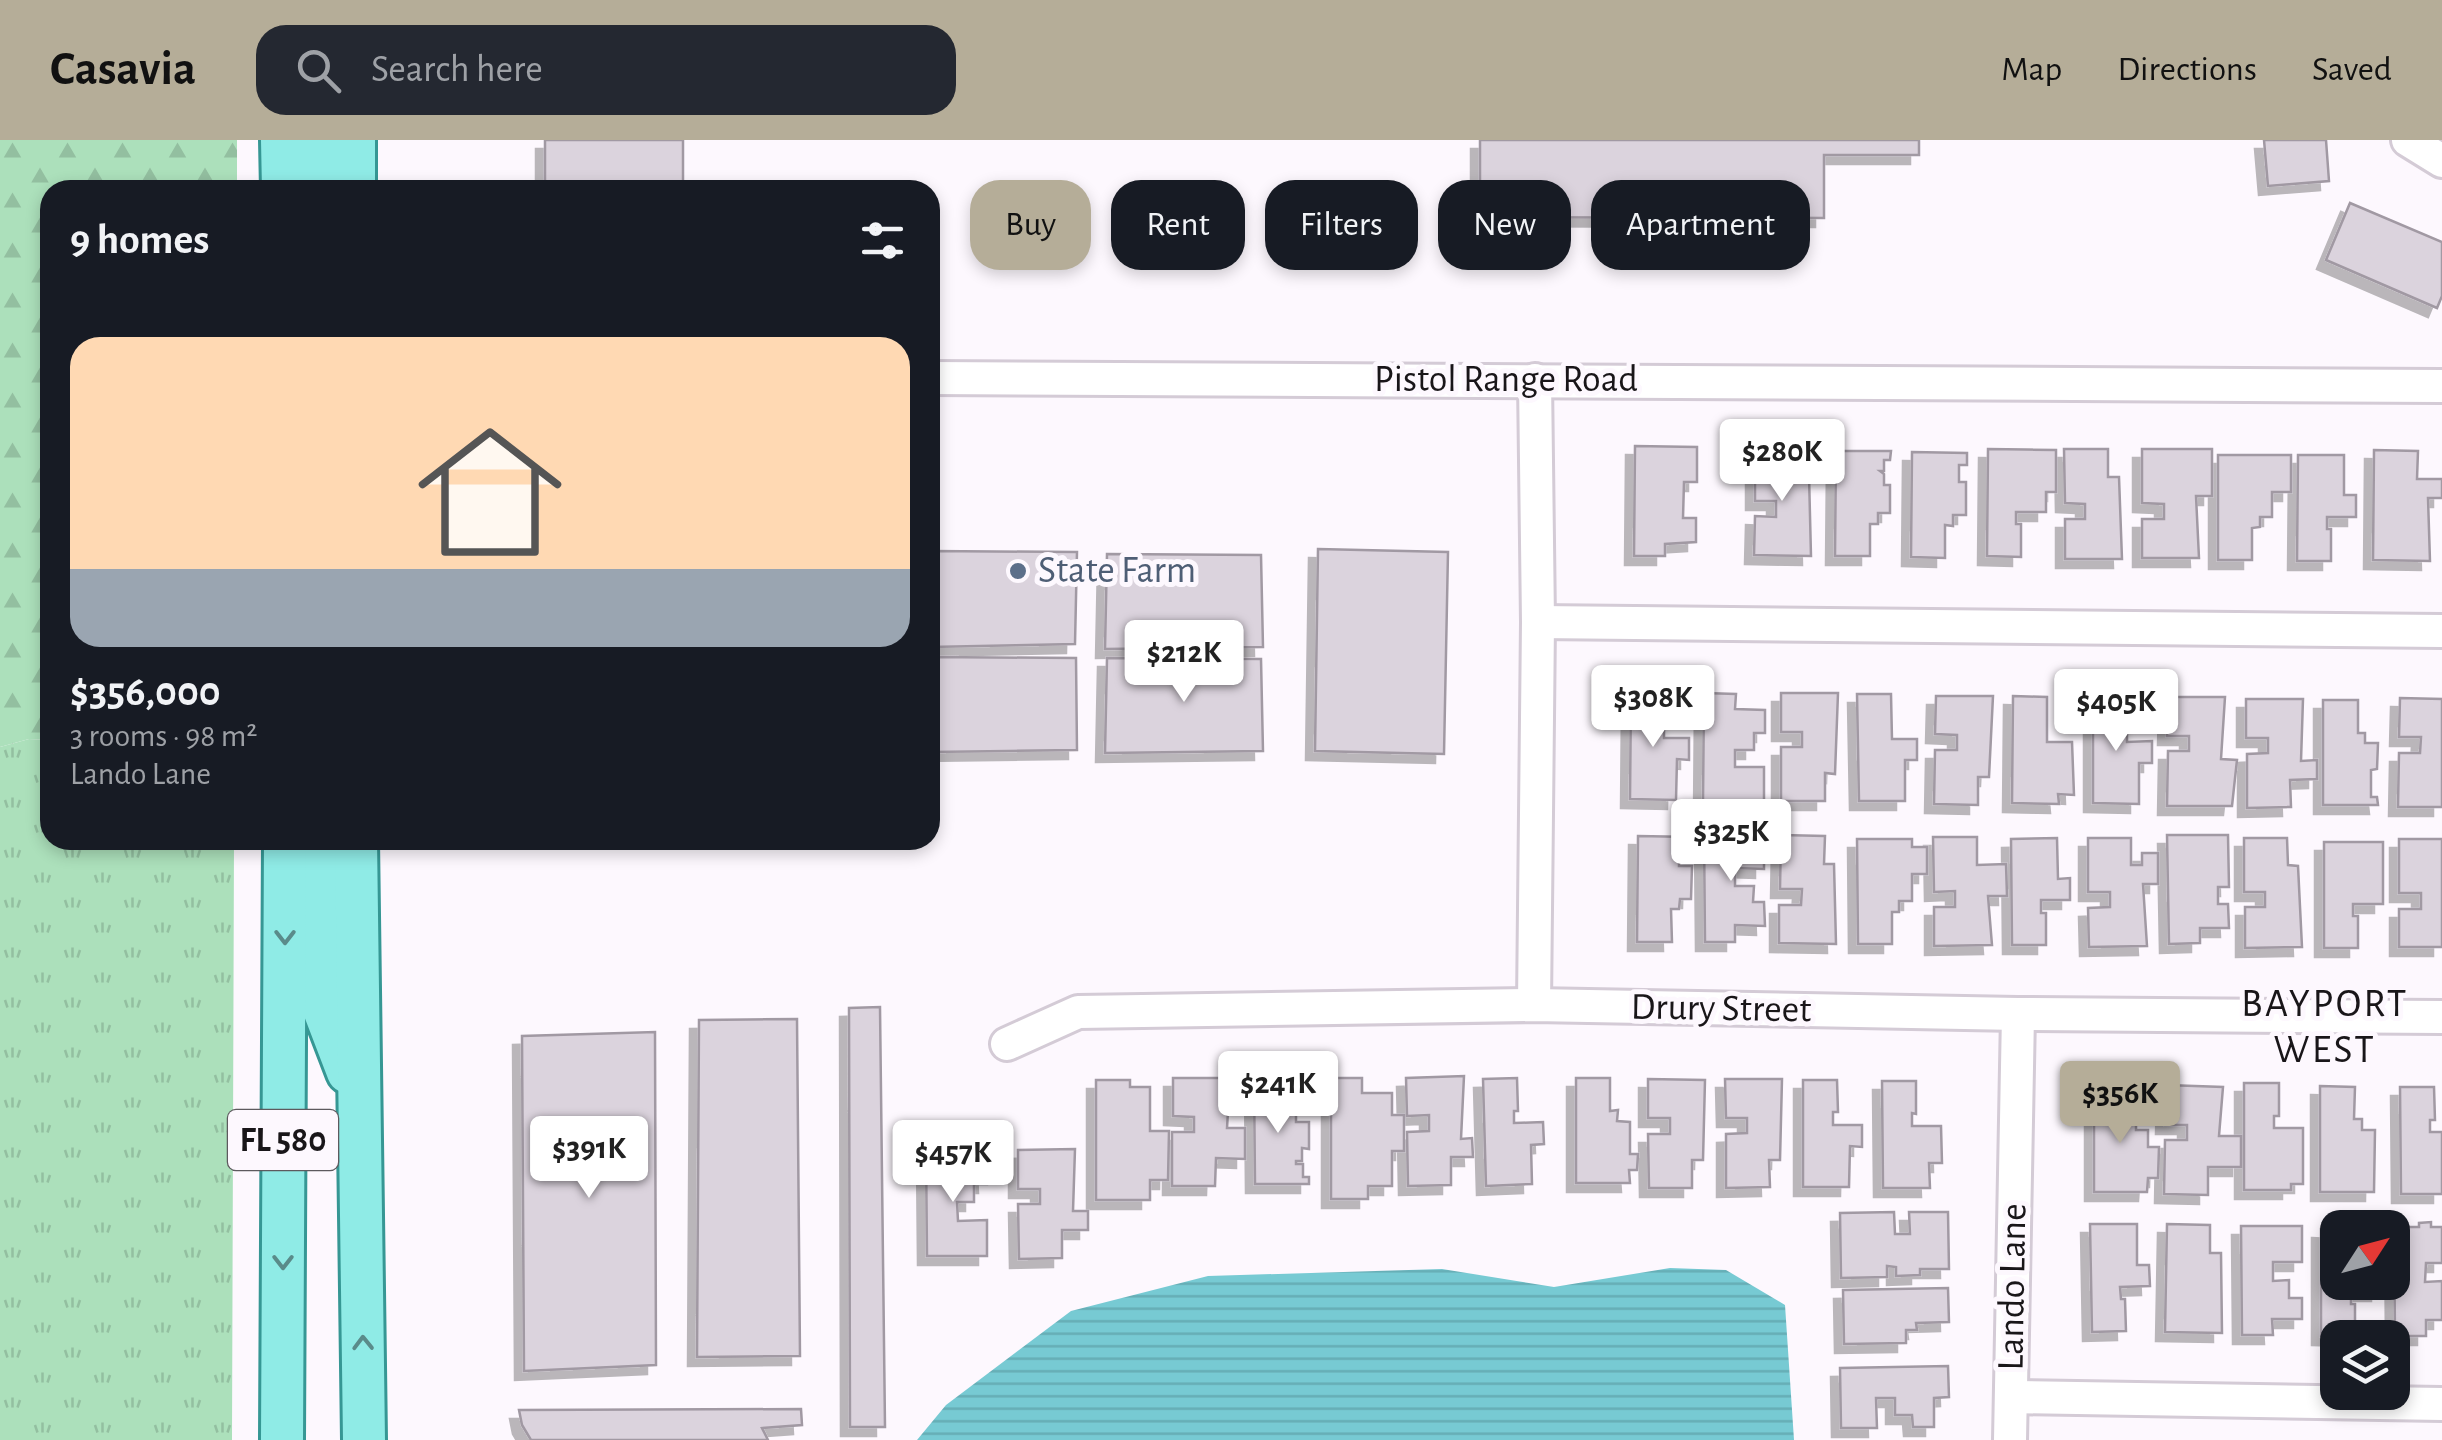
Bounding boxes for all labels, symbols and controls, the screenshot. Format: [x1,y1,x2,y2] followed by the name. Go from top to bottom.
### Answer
[256,25,956,115] search box
[291,43,346,98] icon: search
[50,46,196,94] text: Casavia
[371,51,543,89] text: Search here
[2001,52,2062,87] text: Map
[2117,52,2257,87] text: Directions
[2312,52,2392,87] text: Saved
[970,180,1091,270] chip: Buy
[1111,180,1245,270] chip: Rent
[1265,180,1418,270] chip: Filters
[1438,180,1571,270] chip: New
[1591,180,1810,270] chip: Apartment
[855,213,910,268] icon: filters
[70,219,209,261] text: 9 homes
[1374,361,1638,399] street label: Pistol Range Road
[400,402,580,582] icon: home
[1712,419,1852,504] pin: $280K
[1742,435,1822,467] text: $280K
[1038,552,1196,590] place label: State Farm
[1007,560,1029,582] marker: State Farm
[1114,620,1254,705] pin: $212K
[1147,636,1221,668] text: $212K
[1583,665,1723,750] pin: $308K
[2046,669,2186,754] pin: $405K
[70,671,221,713] text: $356,000
[1613,681,1693,713] text: $308K
[2076,685,2156,717] text: $405K
[70,720,257,752] text: 3 rooms · 98 m²
[70,758,211,790] text: Lando Lane
[1661,799,1801,884] pin: $325K
[1693,815,1769,847] text: $325K
[274,930,296,946] one-way arrow
[2241,984,2409,1070] district label: BAYPORT WEST
[1630,988,1812,1030] street label: Drury Street
[1208,1051,1348,1136] pin: $241K
[2050,1061,2190,1146] pin: $356K
[1240,1067,1316,1099] text: $241K
[2082,1077,2158,1109] text: $356K
[228,1110,338,1170] road number: FL 580
[519,1116,659,1201] pin: $391K
[883,1120,1023,1205] pin: $457K
[552,1132,626,1164] text: $391K
[915,1136,991,1168] text: $457K
[1993,1203,2033,1371] street label: Lando Lane
[2320,1210,2410,1300] north arrow
[2320,1210,2410,1410] map controls
[272,1256,294,1271] one-way arrow
[2320,1320,2410,1410] button: layers
[352,1334,373,1350] one-way arrow

